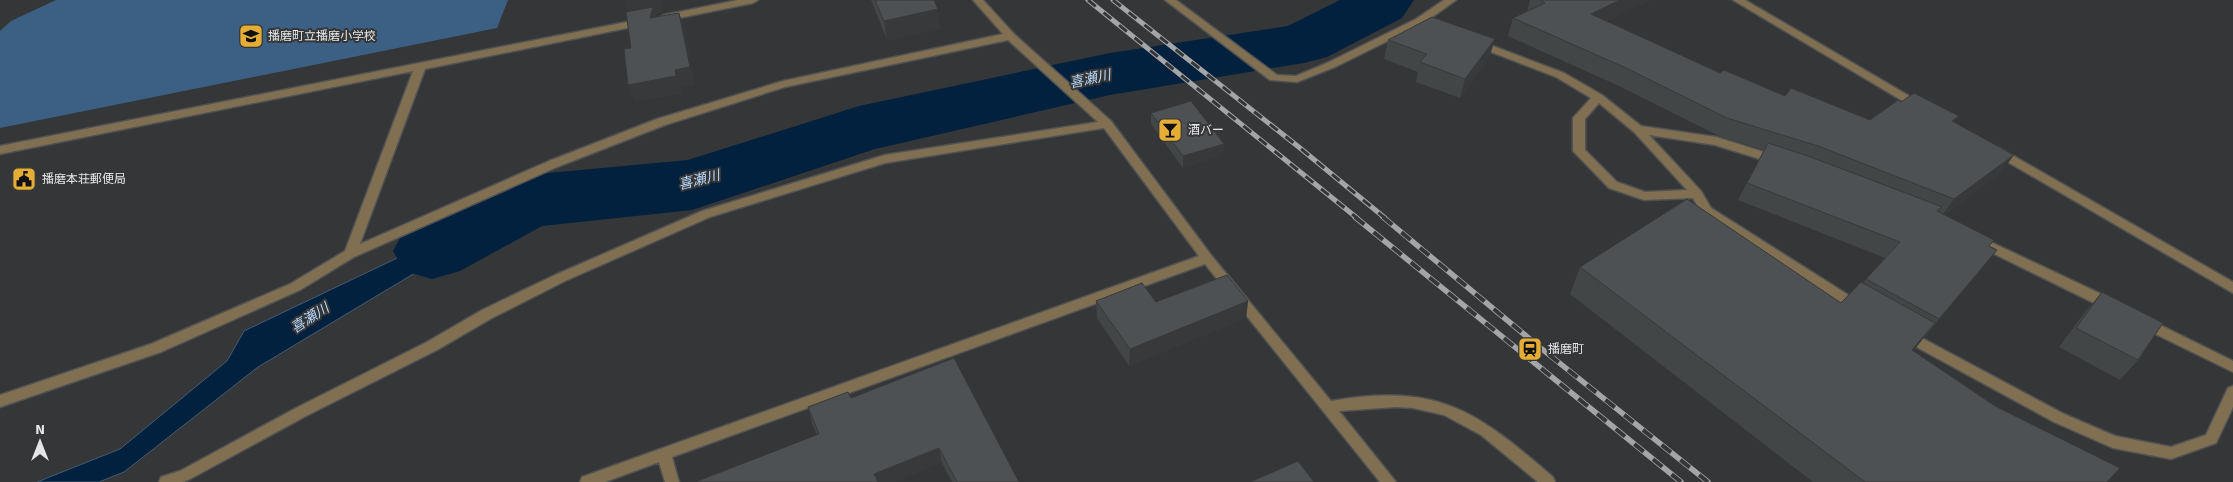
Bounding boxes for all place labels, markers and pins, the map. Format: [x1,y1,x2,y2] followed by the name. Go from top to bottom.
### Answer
[238,23,264,49] school or university icon: 播磨町立播磨小学校
[268,29,376,44] place label: 播磨町立播磨小学校
[1157,117,1183,143] bar icon: 酒バー
[1188,123,1224,138] place label: 酒バー
[11,166,37,192] public building icon: 播磨本荘郵便局
[42,172,126,187] place label: 播磨本荘郵便局
[1517,336,1543,362] station icon: 播磨町
[1548,342,1584,357] place label: 播磨町

